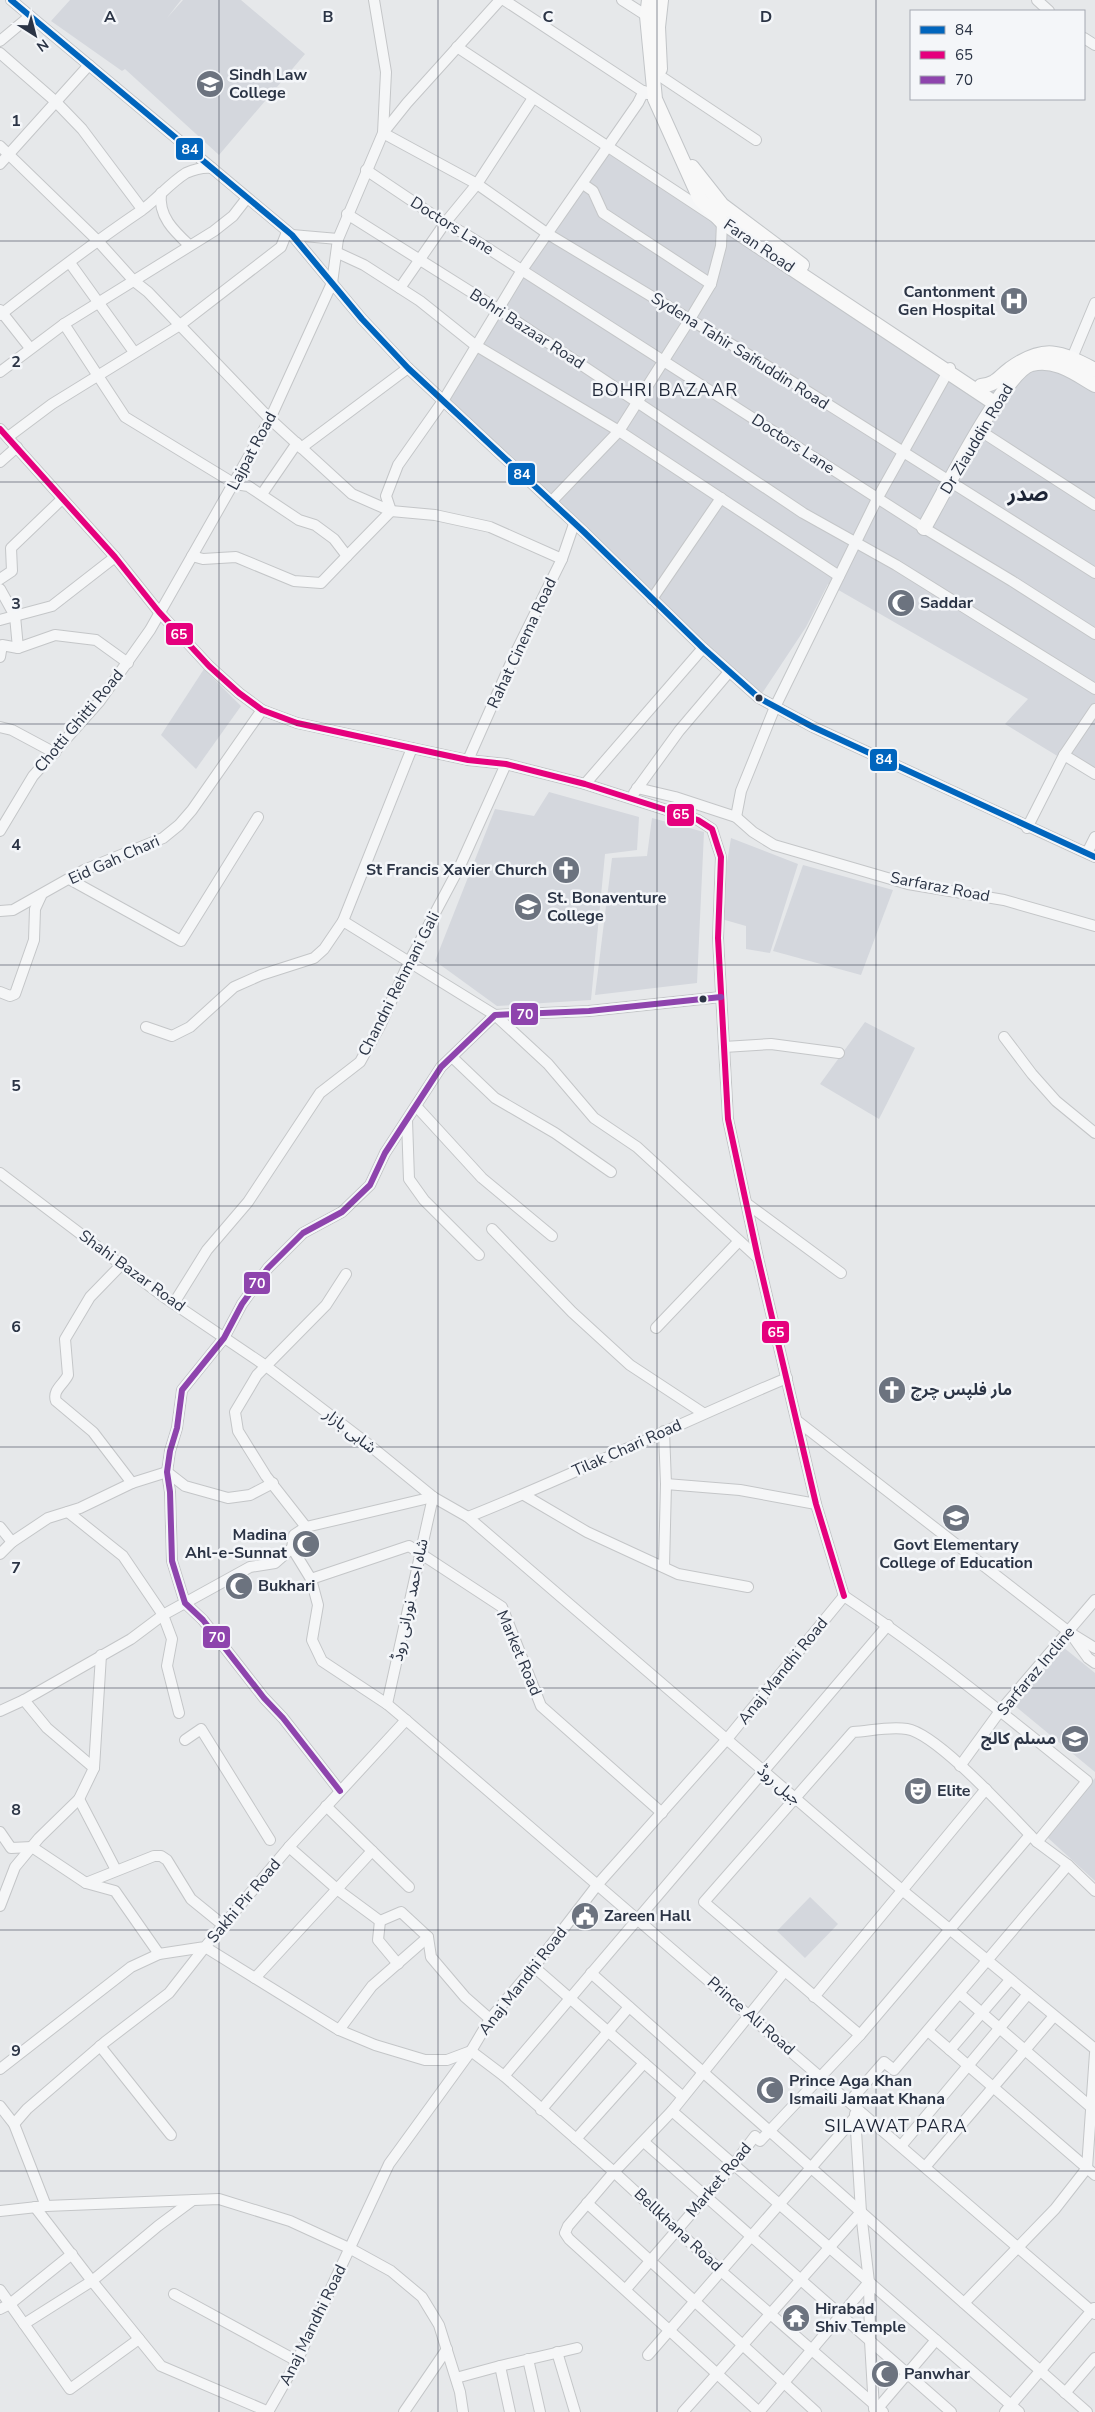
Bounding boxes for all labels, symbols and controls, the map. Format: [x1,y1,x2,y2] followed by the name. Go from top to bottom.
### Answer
[104,6,116,28] text: A
[322,6,334,28] text: B
[543,6,554,28] text: C
[760,6,772,28] text: D
[10,10,60,60] north arrow
[910,10,1085,100] legend
[955,20,973,40] text: 84
[33,34,52,56] text: N
[955,45,973,65] text: 65
[229,64,307,104] place label: Sindh Law College
[195,69,225,99] school or university icon: Sindh Law College
[955,70,973,90] text: 70
[11,110,21,132] text: 1
[175,137,204,161] line badge: 84
[182,140,199,159] text: 84
[406,192,498,260] street label: Doctors Lane
[719,214,799,278] street label: Faran Road
[898,281,996,321] place label: Cantonment Gen Hospital
[465,284,589,374] street label: Bohri Bazaar Road
[999,286,1029,316] hospital icon: Cantonment Gen Hospital
[647,287,833,415] street label: Sydena Tahir Saifuddin Road
[11,351,21,373] text: 2
[592,378,738,402] district label: BOHRI BAZAAR
[935,380,1019,498] street label: Dr Ziauddin Road
[222,408,282,494] street label: Lajpat Road
[747,409,839,479] street label: Doctors Lane
[507,462,536,486] line badge: 84
[514,465,531,484] text: 84
[1006,480,1049,508] district label: صدر
[482,574,562,712] street label: Rahat Cinema Road
[886,588,916,618] mosque icon: Saddar
[920,592,974,614] place label: Saddar
[11,593,21,615] text: 3
[165,622,194,646] line badge: 65
[171,625,187,644] text: 65
[29,665,129,777] street label: Chotti Ghitti Road
[754,693,764,703] unlabelled marker
[869,748,898,772] line badge: 84
[876,750,893,769] text: 84
[666,803,695,827] line badge: 65
[673,805,689,824] text: 65
[65,830,163,890] street label: Eid Gah Chari
[11,834,21,856] text: 4
[551,855,581,885] church icon: St Francis Xavier Church
[366,859,547,881] place label: St Francis Xavier Church
[888,867,992,907] street label: Sarfaraz Road
[547,887,667,927] place label: St. Bonaventure College
[513,892,543,922] school or university icon: St. Bonaventure College
[353,908,445,1060] street label: Chandni Rehmani Gali
[698,994,708,1004] unlabelled marker
[510,1002,539,1026] line badge: 70
[517,1005,533,1024] text: 70
[11,1075,21,1097] text: 5
[74,1225,190,1317] street label: Shahi Bazar Road
[243,1271,271,1295] line badge: 70
[249,1274,265,1293] text: 70
[11,1316,21,1338] text: 6
[761,1320,790,1344] line badge: 65
[768,1323,784,1342] text: 65
[877,1375,907,1405] church icon: مار فلپس چرچ
[911,1379,1012,1401] place label: مار فلپس چرچ
[318,1403,381,1459] street label: شاہی بازار
[569,1414,685,1482] street label: Tilak Chari Road
[941,1503,971,1533] school or university icon: Govt Elementary College of Education
[185,1524,288,1564] place label: Madina Ahl-e-Sunnat
[291,1529,321,1559] mosque icon: Madina Ahl-e-Sunnat
[879,1534,1033,1574] place label: Govt Elementary College of Education
[386,1537,434,1663] street label: شاہ احمد نورانی روڈ
[11,1557,21,1579] text: 7
[224,1571,254,1601] mosque icon: Bukhari
[258,1575,315,1597] place label: Bukhari
[491,1607,547,1699] street label: Market Road
[733,1613,833,1729] street label: Anaj Mandhi Road
[992,1622,1080,1720] street label: Sarfaraz Incline
[202,1625,231,1649] line badge: 70
[209,1628,225,1647] text: 70
[1060,1724,1090,1754] school or university icon: مسلم کالج
[981,1728,1056,1751] place label: مسلم کالج
[752,1760,806,1810] street label: جیل روڈ
[903,1776,933,1806] theatre icon: Elite
[937,1780,971,1802] place label: Elite
[11,1799,21,1821] text: 8
[202,1854,286,1948] street label: Sakhi Pir Road
[570,1901,600,1931] public building icon: Zareen Hall
[604,1905,691,1927] place label: Zareen Hall
[474,1922,572,2040] street label: Anaj Mandhi Road
[702,1972,800,2060] street label: Prince Ali Road
[11,2040,21,2062] text: 9
[789,2070,945,2110] place label: Prince Aga Khan Ismaili Jamaat Khana
[755,2075,785,2105] mosque icon: Prince Aga Khan Ismaili Jamaat Khana
[824,2114,968,2138] district label: SILAWAT PARA
[681,2138,757,2222] street label: Market Road
[629,2183,727,2277] street label: Bellkhana Road
[274,2261,352,2389] street label: Anaj Mandhi Road
[815,2298,906,2338] place label: Hirabad Shiv Temple
[781,2303,811,2333] temple icon: Hirabad Shiv Temple
[870,2359,900,2389] mosque icon: Panwhar
[904,2363,971,2385] place label: Panwhar

